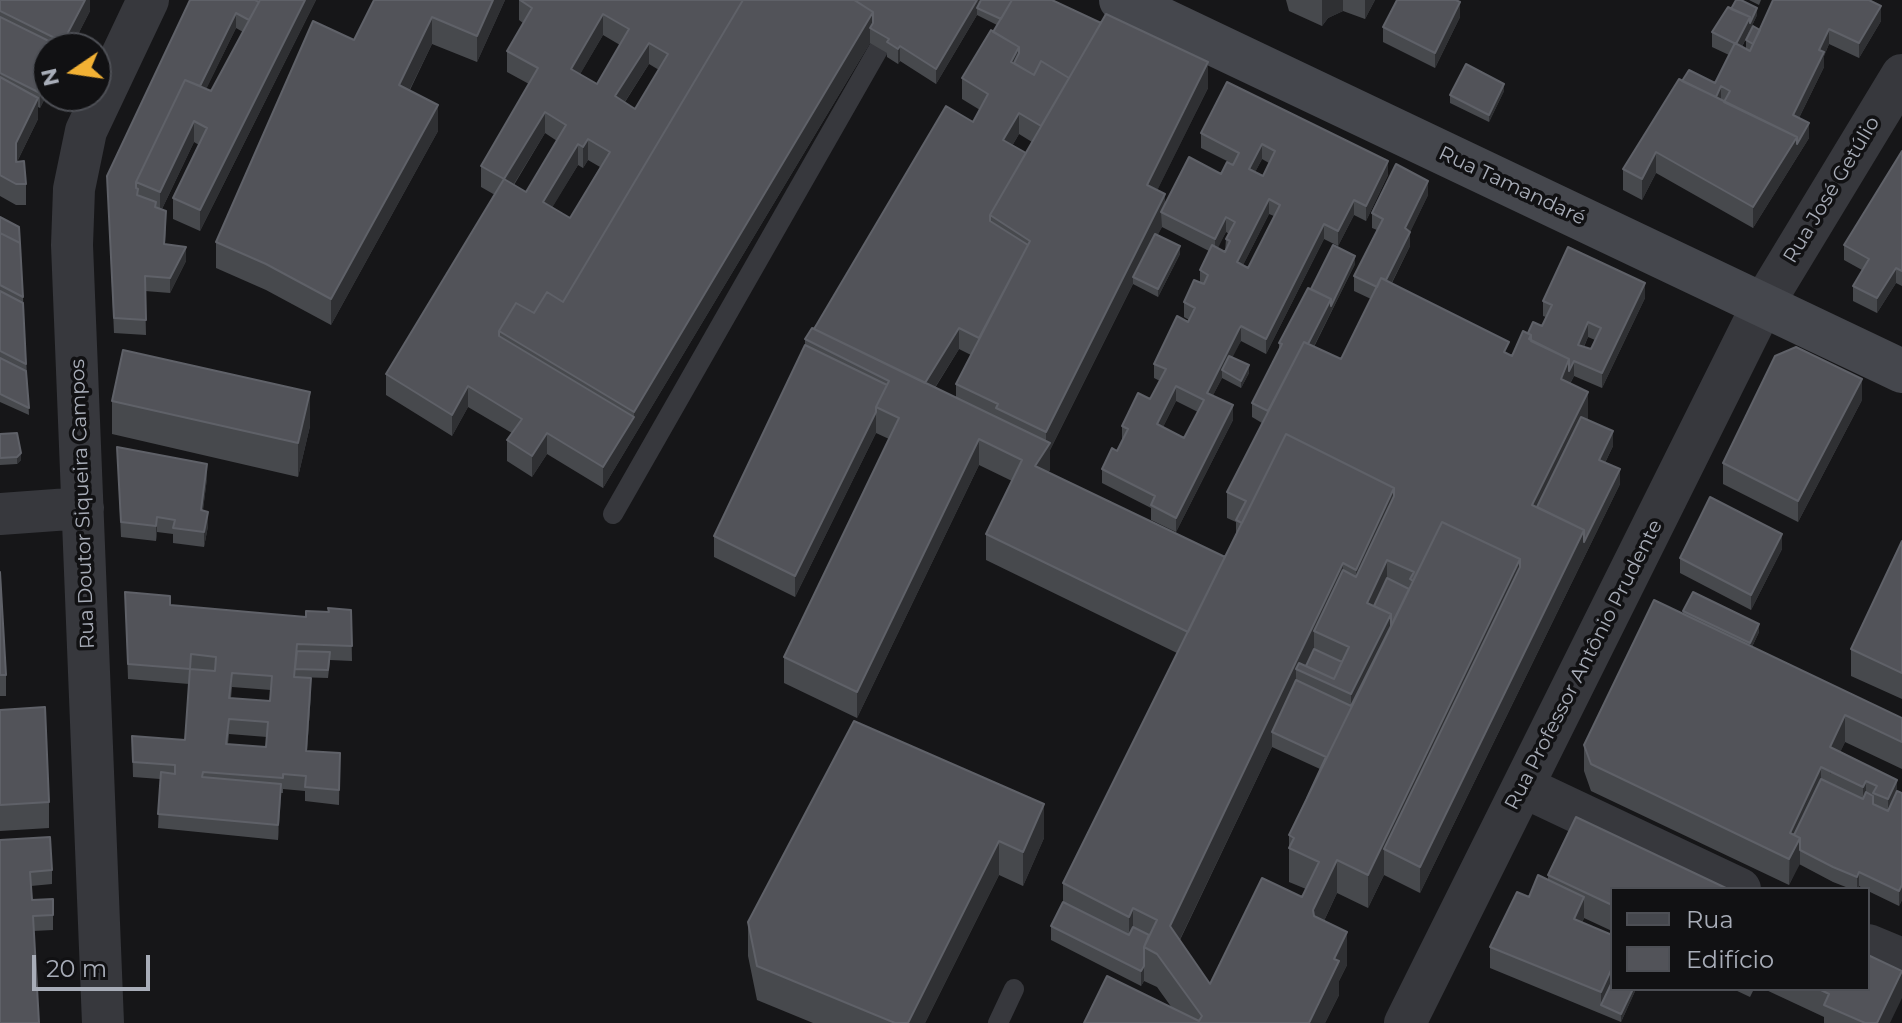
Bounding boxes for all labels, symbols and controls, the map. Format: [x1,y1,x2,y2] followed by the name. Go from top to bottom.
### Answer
[32,32,112,112] north arrow
[35,65,65,89] text: N
[1779,112,1885,268] street label: Rua José Getúlio
[1435,141,1589,231] street label: Rua Tamandaré
[66,359,100,649] street label: Rua Doutor Siqueira Campos
[1500,516,1668,814] street label: Rua Professor Antônio Prudente
[1610,887,1870,991] legend
[1686,905,1734,934] text: Rua
[36,939,154,989] scale bar
[1686,945,1774,974] text: Edifício
[46,954,107,983] text: 20 m

